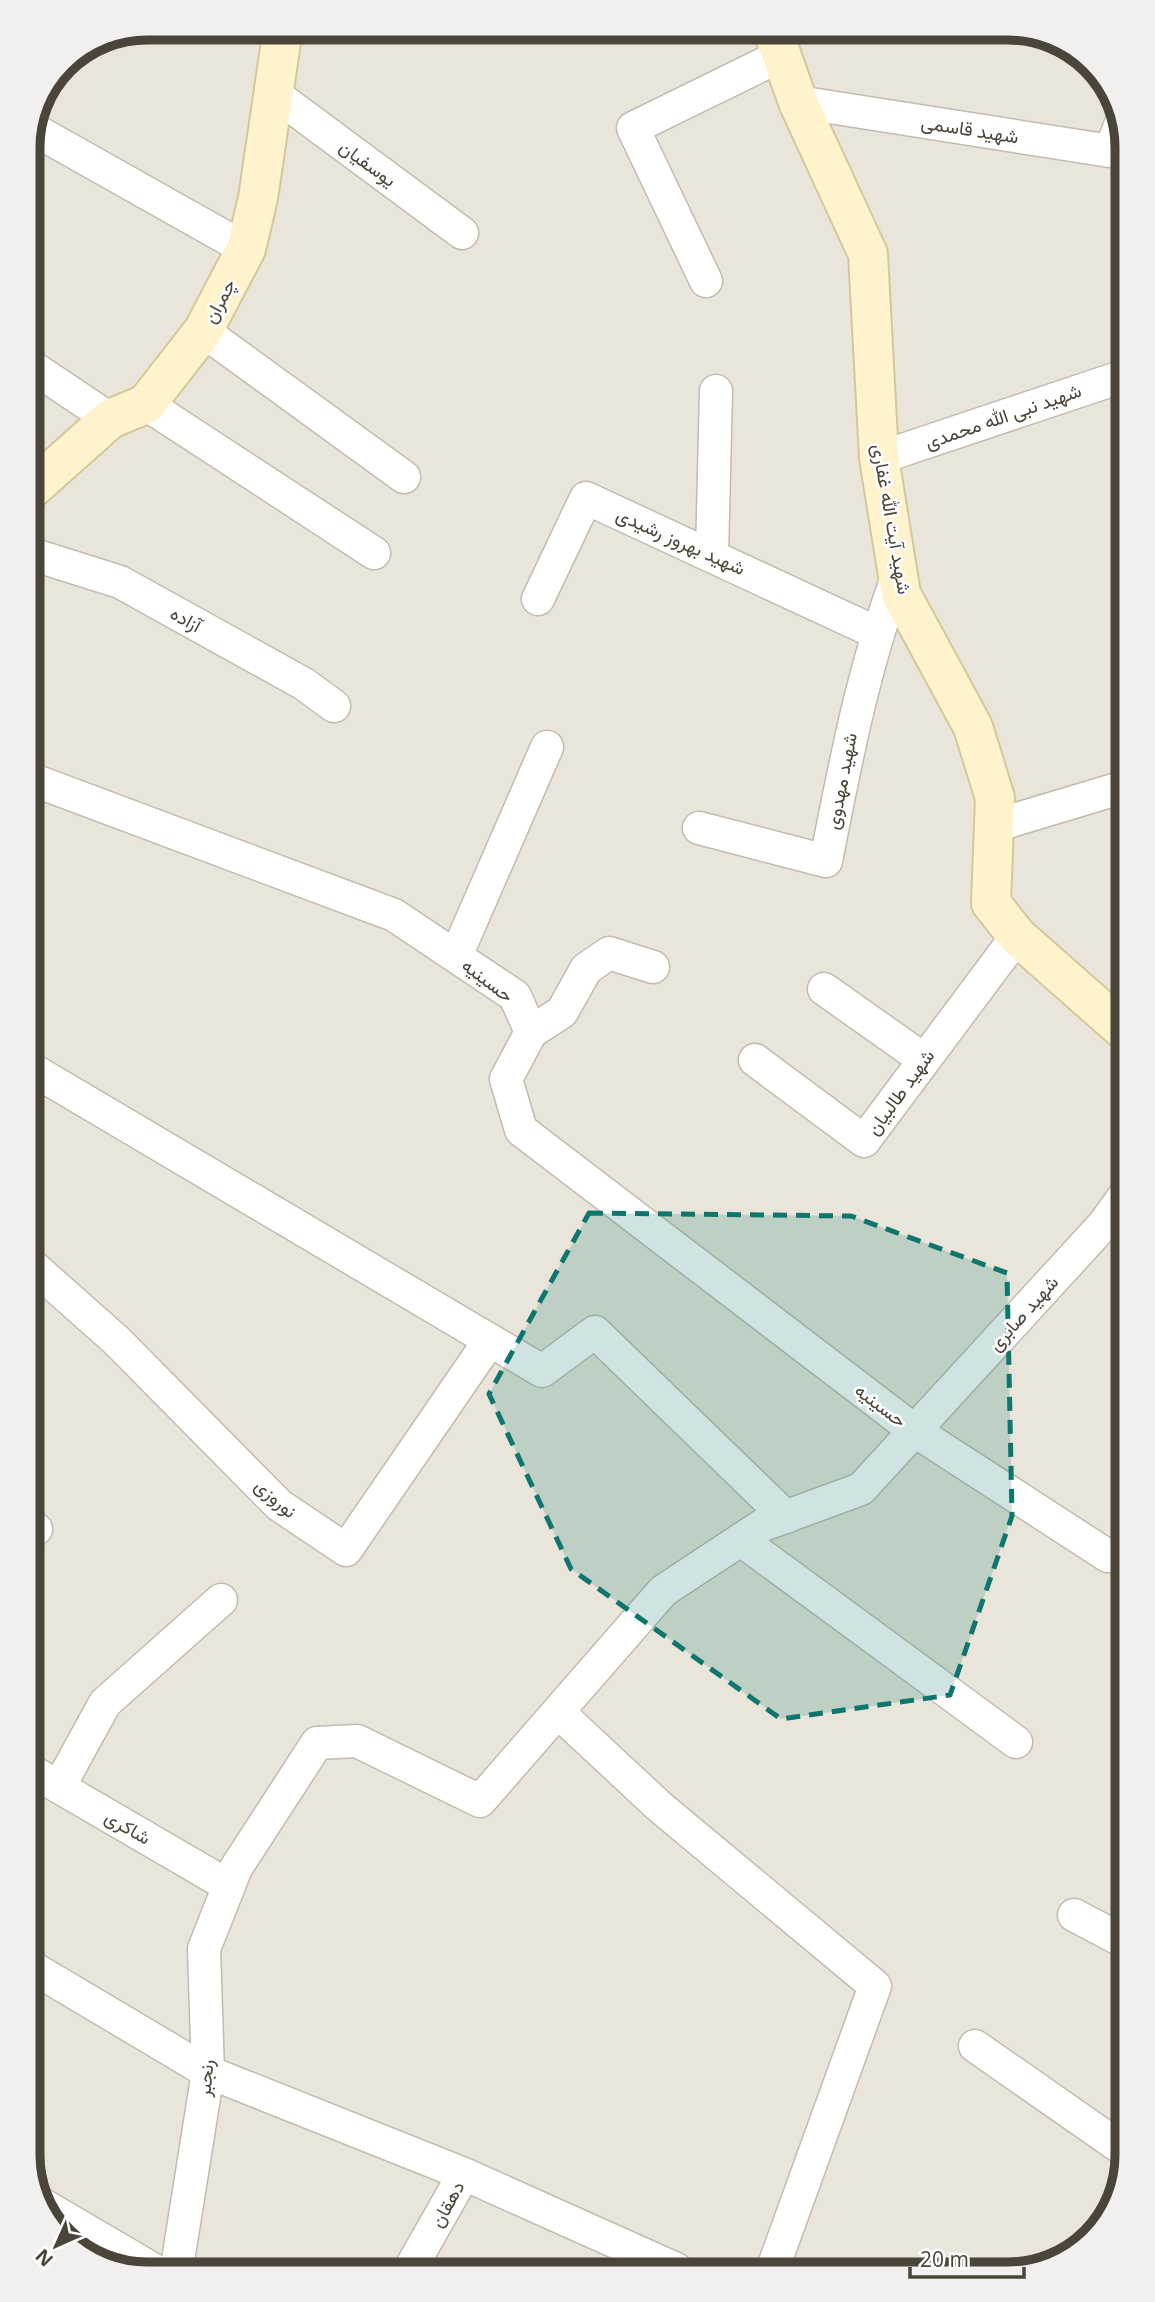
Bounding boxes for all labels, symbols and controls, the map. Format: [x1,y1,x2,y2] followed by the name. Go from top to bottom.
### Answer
[919,108,1021,150] street label: شهید قاسمی
[334,134,402,193] street label: یوسفیان
[197,274,242,328] street label: چمران
[921,377,1085,455] street label: شهید نبی الله محمدی
[866,442,918,596] street label: شهید آیت الله غفاری
[612,501,750,581] street label: شهید بهروز رشیدی
[166,600,208,639] street label: آزاده
[819,730,863,832] street label: شهید مهدوی
[457,952,519,1008] street label: حسینیه
[860,1044,940,1140] street label: شهید طالبیان
[982,1270,1064,1356] street label: شهید صابری
[850,1377,912,1433] street label: حسینیه
[249,1472,303,1524] street label: نوروزی
[100,1803,156,1851] street label: شاکری
[190,2058,220,2099] street label: رنجبر
[424,2176,470,2232] street label: دهقان
[21,2211,91,2281] north arrow
[910,2236,1024,2280] scale bar
[29,2243,59,2273] text: N
[920,2245,969,2273] text: 20 m

